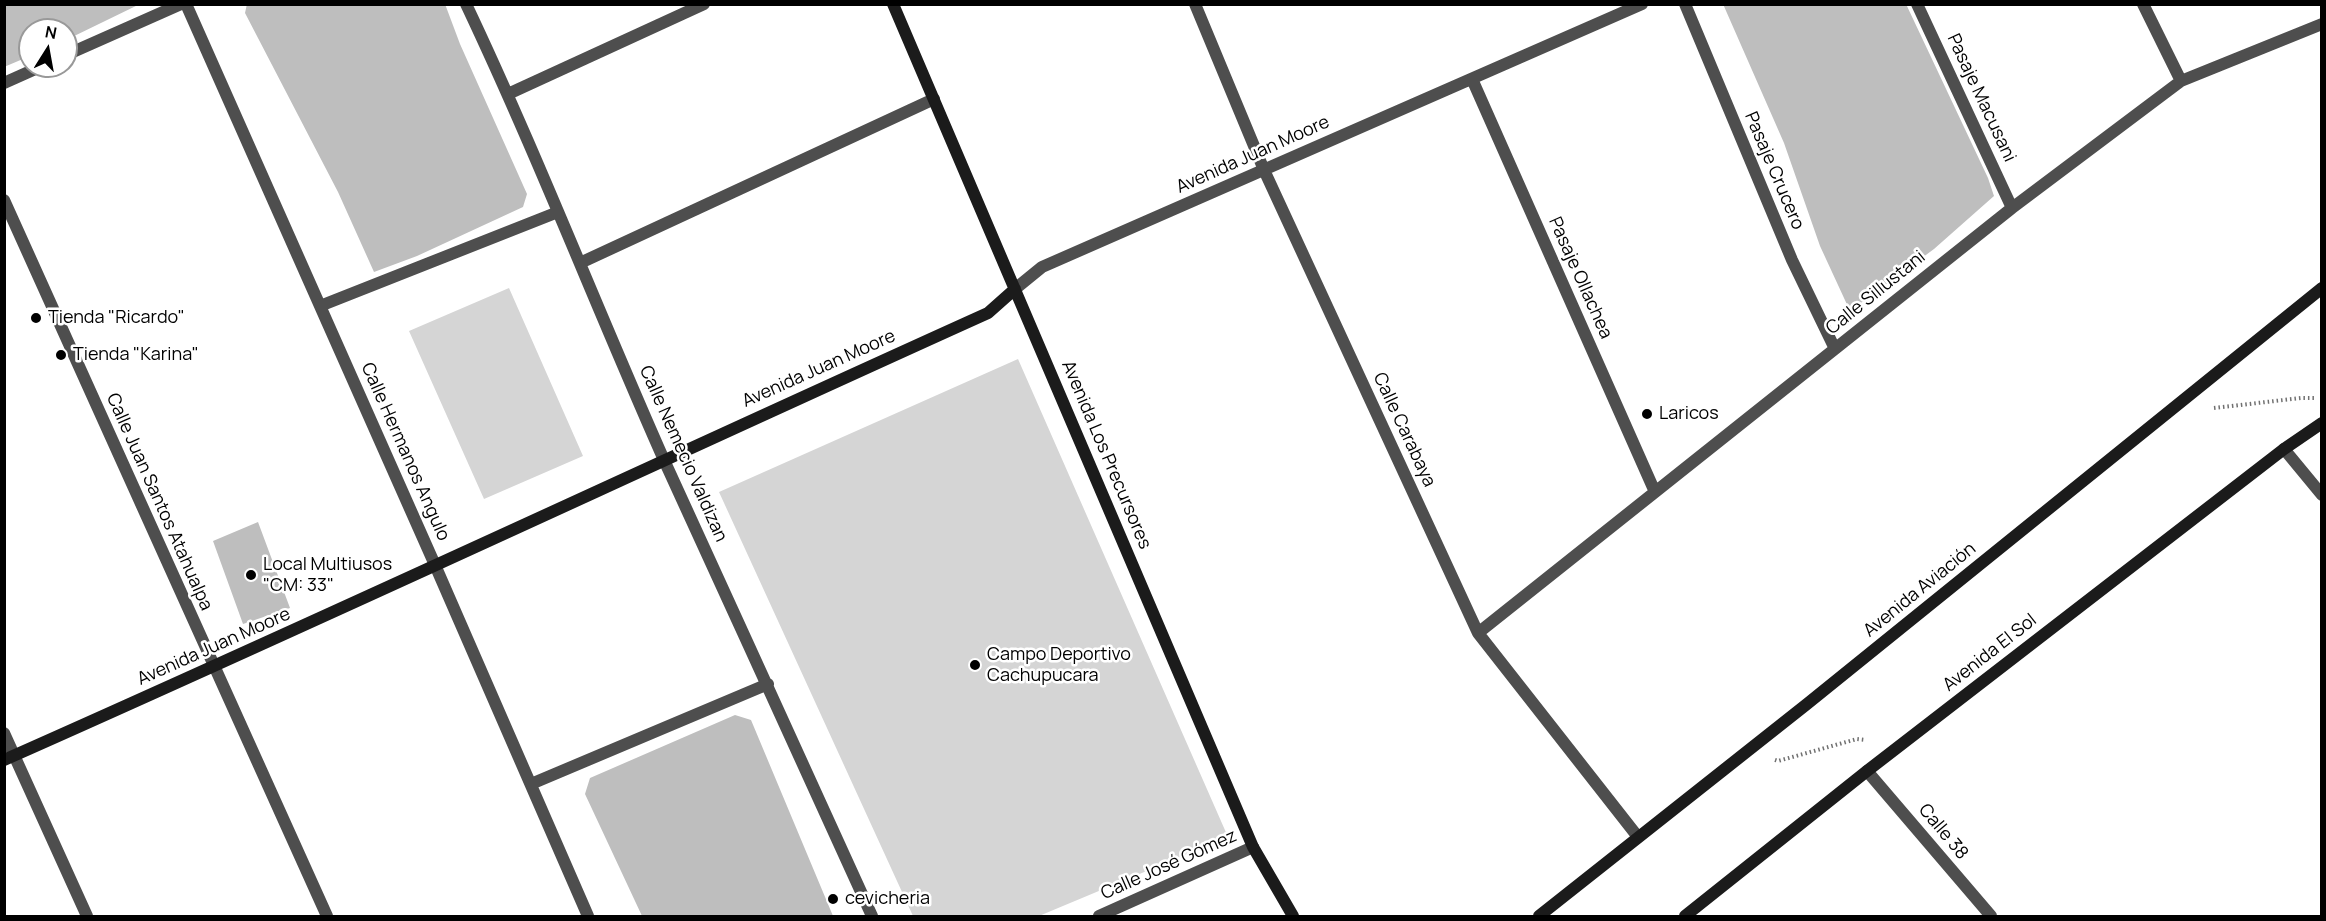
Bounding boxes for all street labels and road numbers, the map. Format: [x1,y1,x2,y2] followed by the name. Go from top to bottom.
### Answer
[1942,31,2020,165] street label: Pasaje Macusani
[1739,109,1809,233] street label: Pasaje Crucero
[1173,111,1333,199] street label: Avenida Juan Moore
[1544,214,1616,342] street label: Pasaje Ollachea
[1822,246,1930,340] street label: Calle Sillustani
[739,325,899,413] street label: Avenida Juan Moore
[1056,358,1156,552] street label: Avenida Los Precursores
[356,360,454,544] street label: Calle Hermanos Angulo
[634,363,732,545] street label: Calle Nemecio Valdizan
[1368,369,1440,491] street label: Calle Carabaya
[101,390,217,614] street label: Calle Juan Santos Atahualpa
[1860,538,1980,642] street label: Avenida Aviación
[134,603,294,691] street label: Avenida Juan Moore
[1939,610,2041,696] street label: Avenida El Sol
[1914,800,1972,864] street label: Calle 38
[1098,825,1240,905] street label: Calle José Gómez

